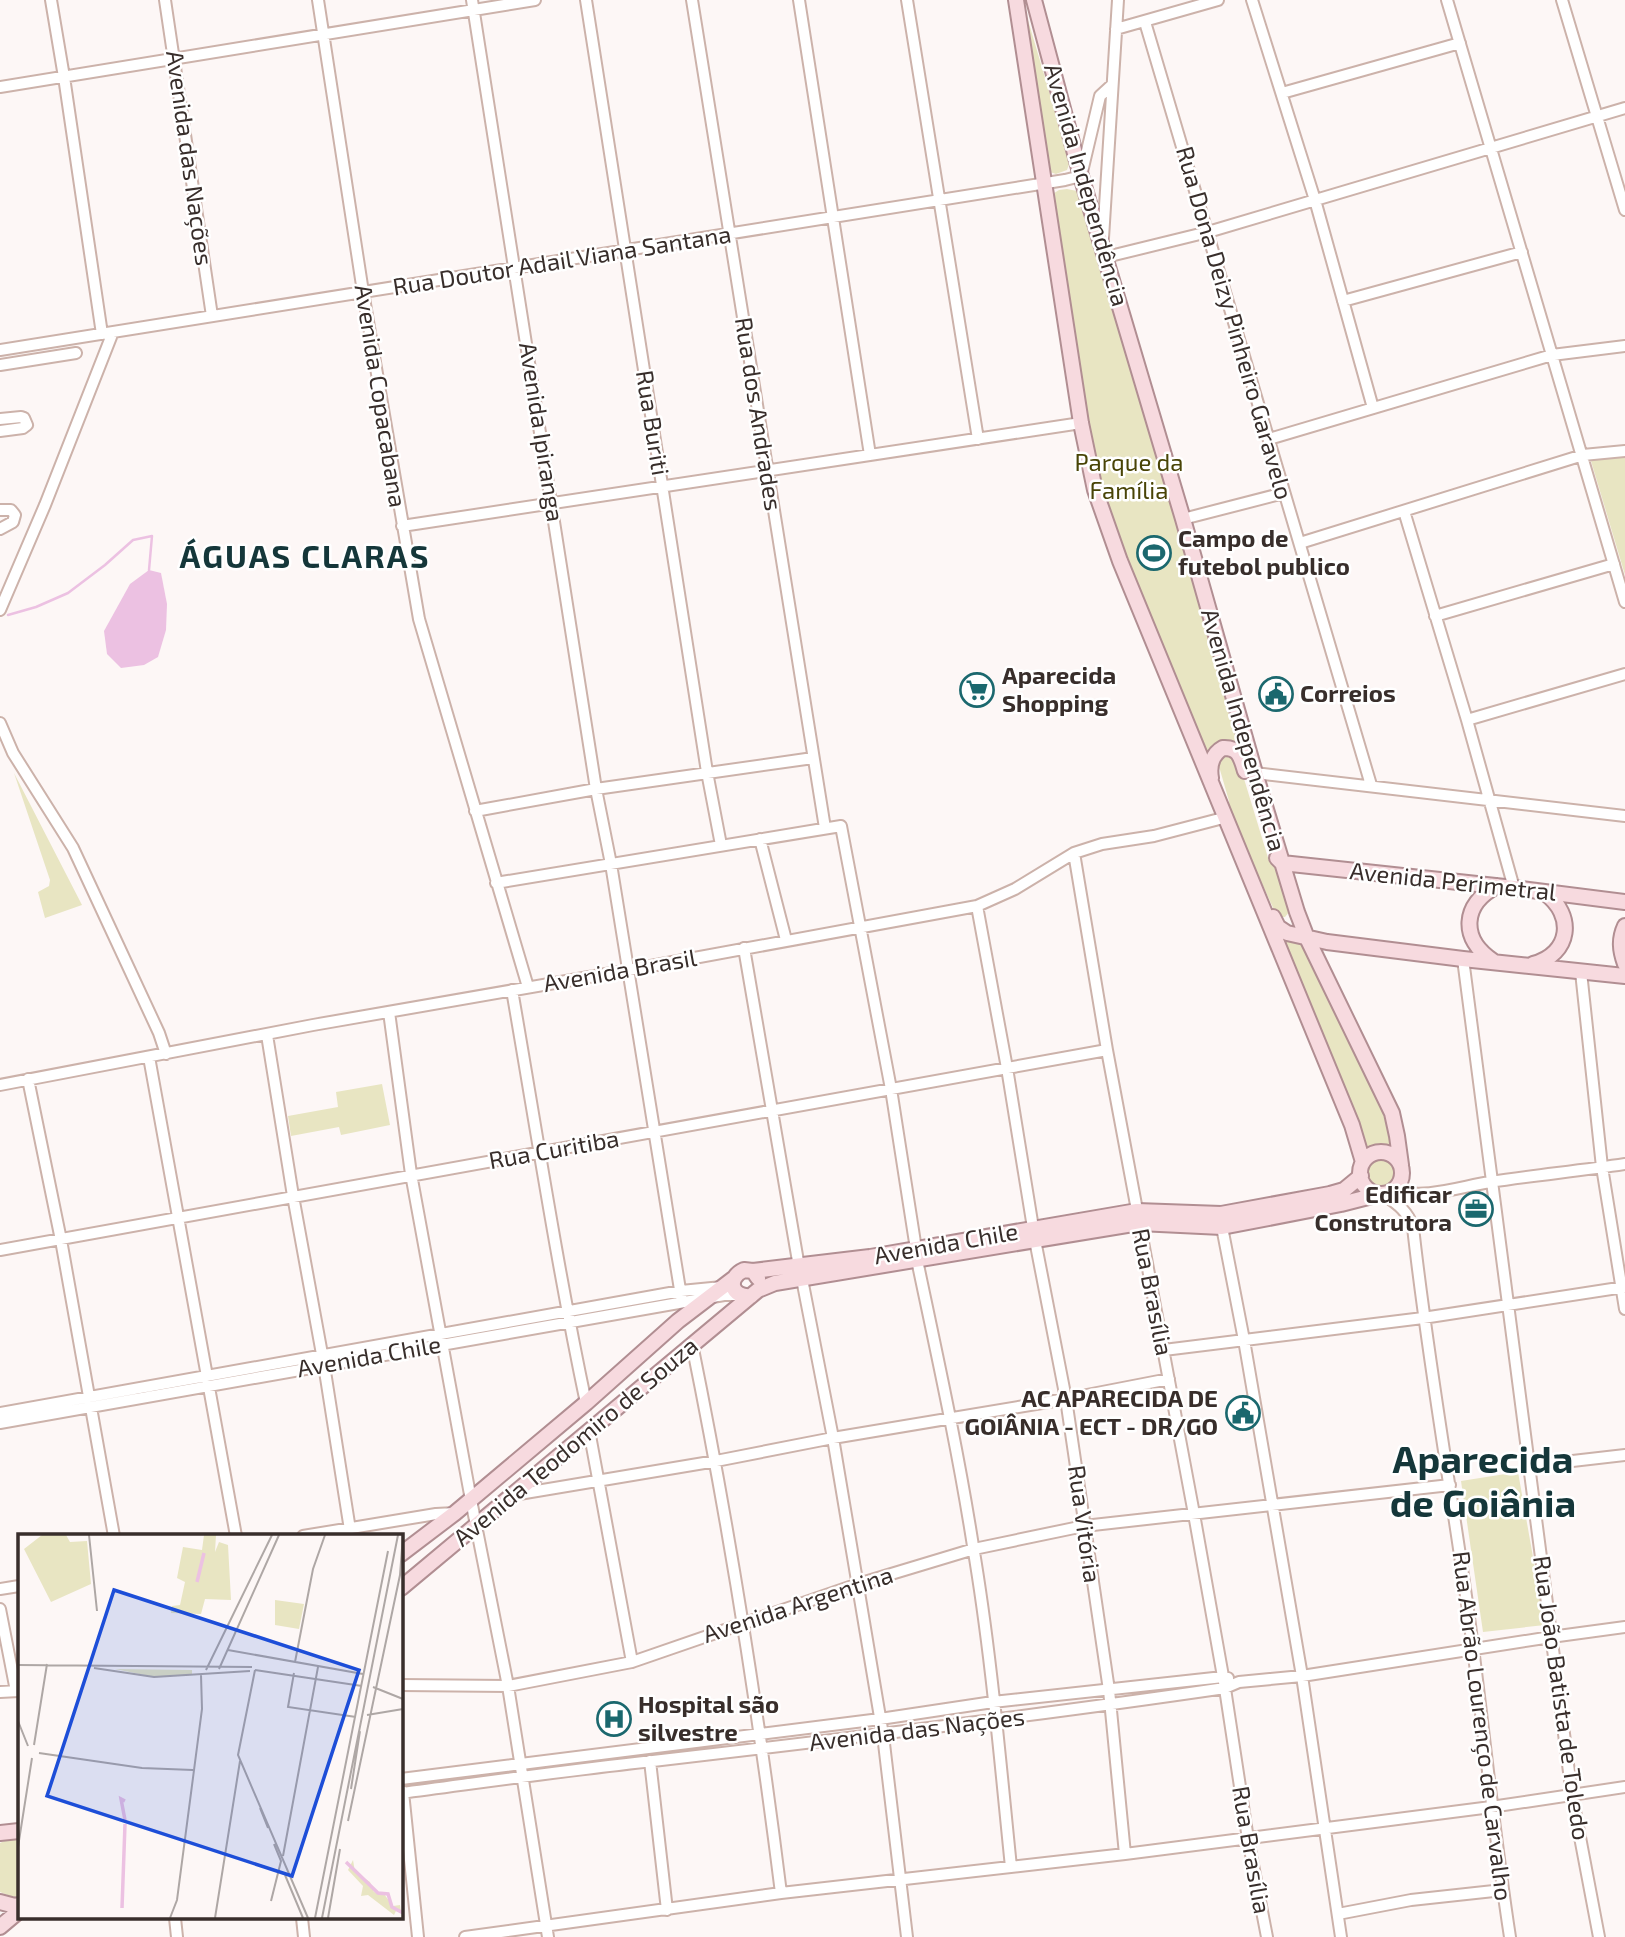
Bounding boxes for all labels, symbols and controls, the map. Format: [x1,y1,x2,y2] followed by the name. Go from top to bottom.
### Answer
[160,48,220,267] street label: Avenida das Nações
[1039,60,1136,309] street label: Avenida Independência
[1171,143,1300,503] street label: Rua Dona Deizy Pinheiro Garavelo
[390,218,733,301] street label: Rua Doutor Adail Viana Santana
[350,282,413,509] street label: Avenida Copacabana
[730,315,789,513] street label: Rua dos Andrades
[514,340,571,524] street label: Avenida Ipiranga
[631,368,676,478] street label: Rua Buriti
[1074,447,1184,504] park label: Parque da Família
[1178,523,1350,580] place label: Campo de futebol publico
[1135,534,1173,572] sports icon: Campo de futebol publico
[180,536,430,574] district label: ÁGUAS CLARAS
[1196,605,1293,854] street label: Avenida Independência
[1002,660,1116,717] place label: Aparecida Shopping
[958,671,996,709] supermarket icon: Aparecida Shopping
[1257,675,1295,713] public building icon: Correios
[1300,678,1396,707] place label: Correios
[1348,855,1558,906] street label: Avenida Perimetral
[541,942,699,997] street label: Avenida Brasil
[486,1123,621,1174] street label: Rua Curitiba
[1314,1179,1453,1236] place label: Edificar Construtora
[1457,1190,1495,1228] office icon: Edificar Construtora
[871,1216,1020,1269] street label: Avenida Chile
[1127,1226,1180,1358] street label: Rua Brasília
[294,1329,443,1382] street label: Avenida Chile
[447,1330,703,1552] street label: Avenida Teodomiro de Souza
[965,1383,1218,1440] place label: AC APARECIDA DE GOIÂNIA - ECT - DR/GO
[1224,1394,1262,1432] public building icon: AC APARECIDA DE GOIÂNIA - ECT - DR/GO
[1390,1435,1576,1525] district label: Aparecida de Goiânia
[1063,1463,1108,1585] street label: Rua Vitória
[18,1534,402,1920] inset map
[1447,1549,1519,1902] street label: Rua Abrão Lourenço de Carvalho
[1528,1554,1597,1842] street label: Rua João Batista de Toledo
[699,1559,896,1648] street label: Avenida Argentina
[638,1689,779,1746] place label: Hospital são silvestre
[595,1700,633,1738] hospital icon: Hospital são silvestre
[807,1701,1026,1757] street label: Avenida das Nações
[1227,1784,1278,1916] street label: Rua Brasília

